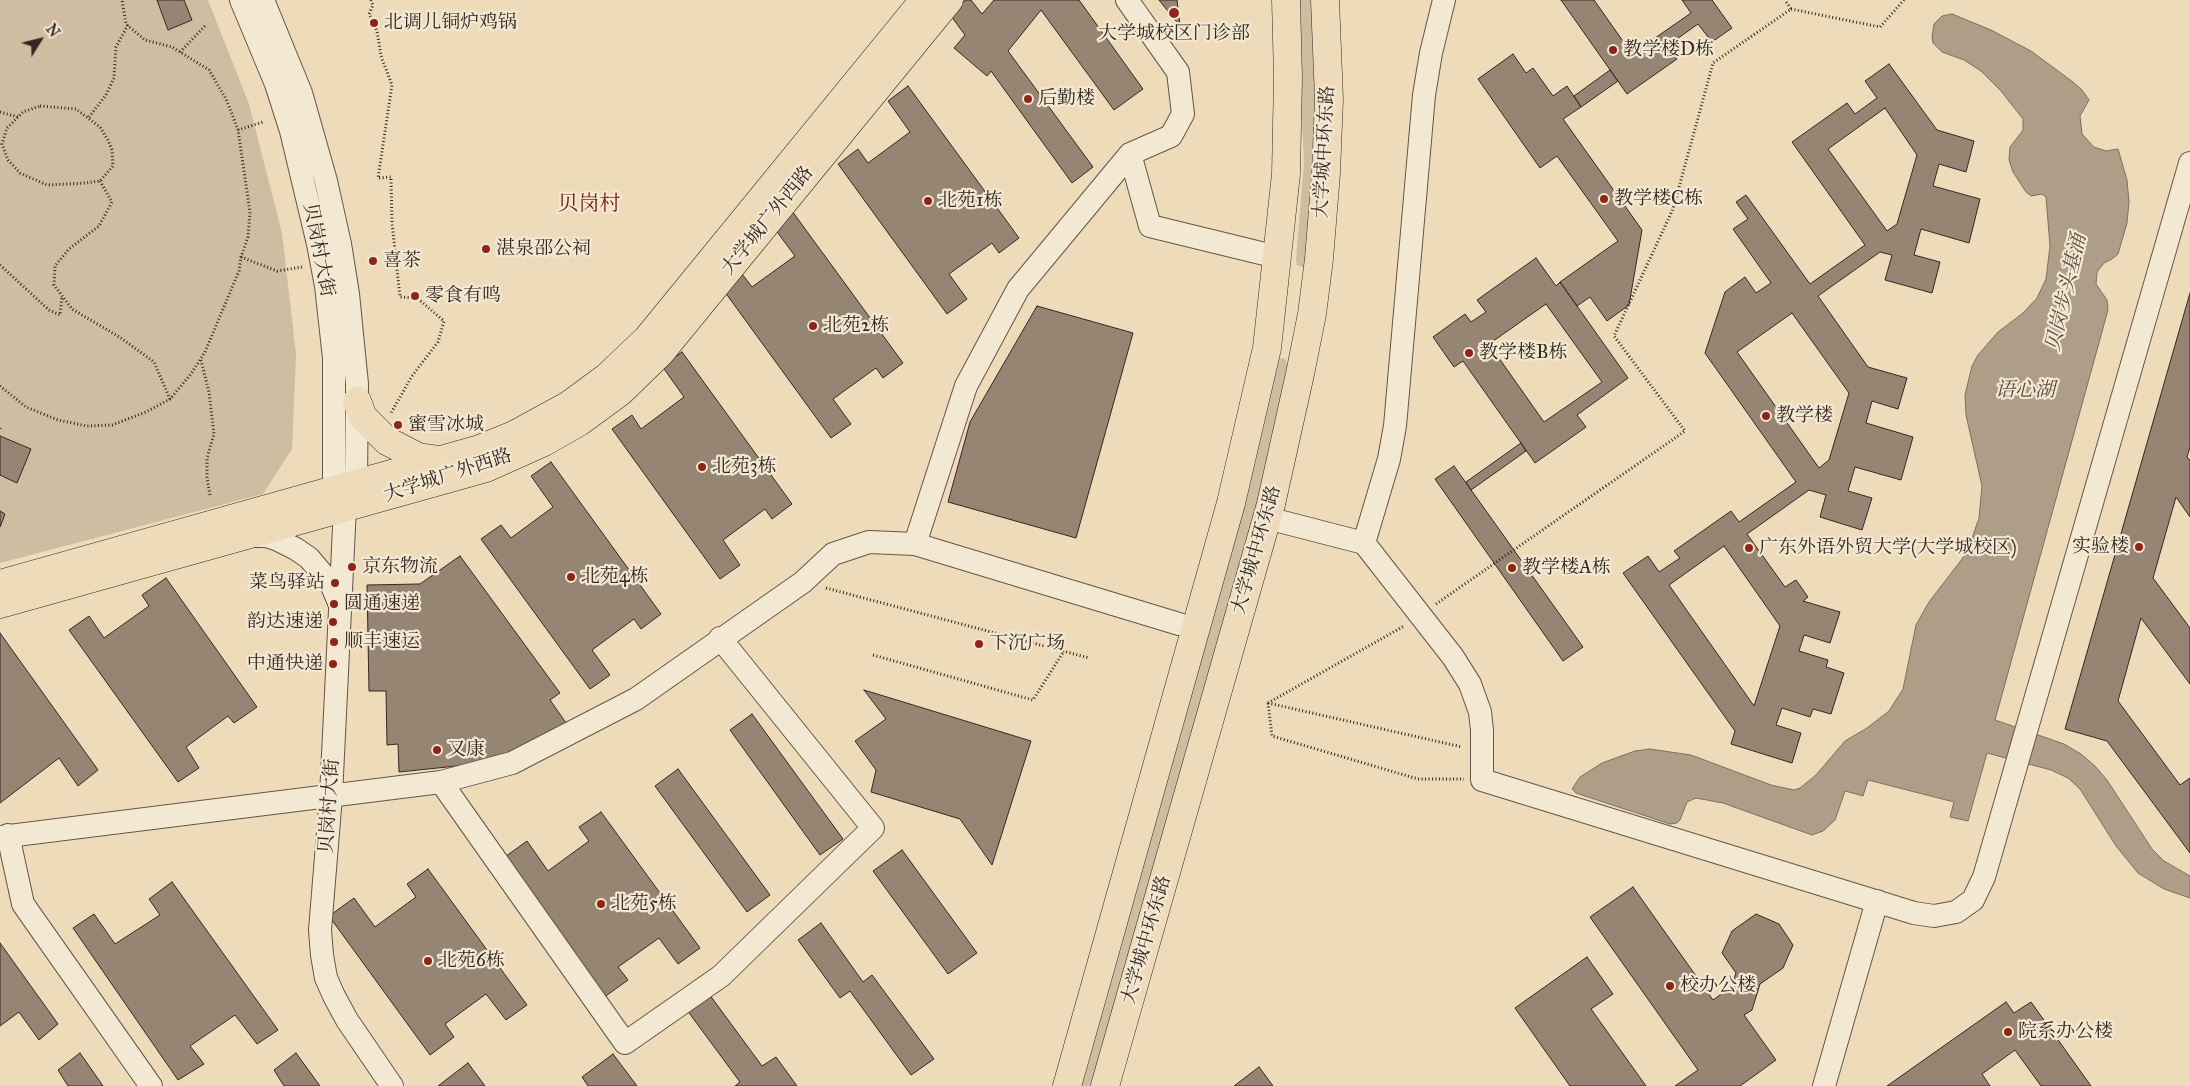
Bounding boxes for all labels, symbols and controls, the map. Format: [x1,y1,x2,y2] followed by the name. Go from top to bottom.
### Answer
[1167,6,1181,20] marker: 大学城校区门诊部
[384,12,517,34] place label: 北调儿铜炉鸡锅
[15,15,65,65] north arrow
[368,17,380,29] marker: 北调儿铜炉鸡锅
[42,21,63,41] text: N
[1098,23,1250,45] place label: 大学城校区门诊部
[1623,39,1714,61] place label: 教学楼D栋
[1607,44,1619,56] marker: 教学楼D栋
[1310,85,1340,219] street label: 大学城中环东路
[1038,88,1095,110] place label: 后勤楼
[1022,93,1034,105] marker: 后勤楼
[717,162,819,280] street label: 大学城广外西路
[1614,188,1703,210] place label: 教学楼C栋
[938,190,1003,212] place label: 北苑1栋
[558,192,620,218] district label: 贝岗村
[1598,193,1610,205] marker: 教学楼C栋
[922,195,934,207] marker: 北苑1栋
[298,201,338,299] street label: 贝岗村大街
[2042,232,2092,354] water label: 贝岗步头基涌
[496,238,591,260] place label: 湛泉邵公祠
[480,243,492,255] marker: 湛泉邵公祠
[383,250,421,272] place label: 喜茶
[367,255,379,267] marker: 喜茶
[425,285,501,307] place label: 零食有鸣
[409,290,421,302] marker: 零食有鸣
[823,315,889,337] place label: 北苑2栋
[807,320,819,332] marker: 北苑2栋
[1479,342,1568,364] place label: 教学楼B栋
[1463,347,1475,359] marker: 教学楼B栋
[1995,379,2055,403] water label: 语心湖
[1776,405,1833,427] place label: 教学楼
[1760,410,1772,422] marker: 教学楼
[408,414,484,436] place label: 蜜雪冰城
[392,419,404,431] marker: 蜜雪冰城
[381,445,515,507] street label: 大学城广外西路
[712,456,777,478] place label: 北苑3栋
[696,461,708,473] marker: 北苑3栋
[1228,483,1286,617] street label: 大学城中环东路
[2072,536,2129,558] place label: 实验楼
[1759,537,2017,559] place label: 广东外语外贸大学(大学城校区)
[2133,541,2145,553] marker: 实验楼
[1743,542,1755,554] marker: 广东外语外贸大学(大学城校区)
[362,556,438,578] place label: 京东物流
[1522,557,1611,579] place label: 教学楼A栋
[346,561,358,573] marker: 京东物流
[1506,562,1518,574] marker: 教学楼A栋
[581,566,649,588] place label: 北苑4栋
[565,571,577,583] marker: 北苑4栋
[249,572,325,594] place label: 菜鸟驿站
[329,577,341,589] marker: 菜鸟驿站
[344,593,420,615] place label: 圆通速递
[328,598,340,610] marker: 圆通速递
[247,611,323,633] place label: 韵达速递
[327,616,339,628] marker: 韵达速递
[344,631,420,653] place label: 顺丰速运
[989,633,1065,655] place label: 下沉广场
[328,636,340,648] marker: 顺丰速运
[973,638,985,650] marker: 下沉广场
[247,653,323,675] place label: 中通快递
[327,658,339,670] marker: 中通快递
[447,739,485,761] place label: 又康
[431,744,443,756] marker: 又康
[315,758,345,854] street label: 贝岗村大街
[1118,873,1176,1007] street label: 大学城中环东路
[611,893,677,915] place label: 北苑5栋
[595,898,607,910] marker: 北苑5栋
[438,950,505,972] place label: 北苑6栋
[422,955,434,967] marker: 北苑6栋
[1680,975,1756,997] place label: 校办公楼
[1664,980,1676,992] marker: 校办公楼
[2018,1021,2113,1043] place label: 院系办公楼
[2002,1026,2014,1038] marker: 院系办公楼

